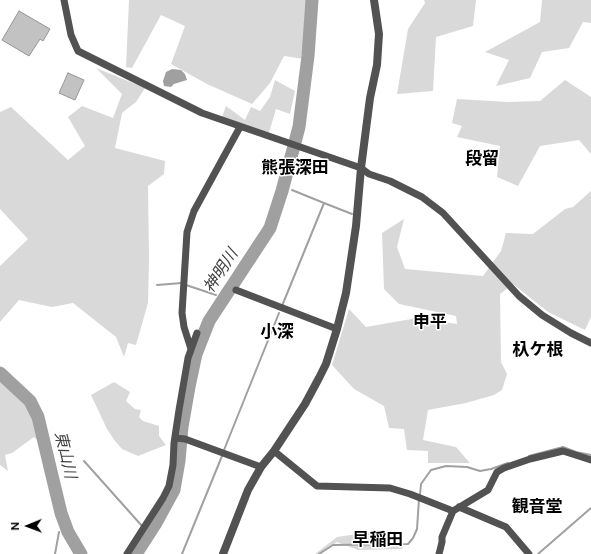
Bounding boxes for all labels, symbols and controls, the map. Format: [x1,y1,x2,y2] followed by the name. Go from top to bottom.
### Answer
[465,149,499,169] district label: 段留
[261,158,329,178] district label: 熊張深田
[200,246,242,296] water label: 神明川
[413,312,447,332] district label: 申平
[260,322,294,342] district label: 小深
[513,340,563,360] district label: 杁ケ根
[50,429,80,481] water label: 東山川
[512,497,562,517] district label: 観音堂
[8,506,48,546] north arrow
[9,522,22,531] text: N
[353,530,403,550] district label: 早稲田

